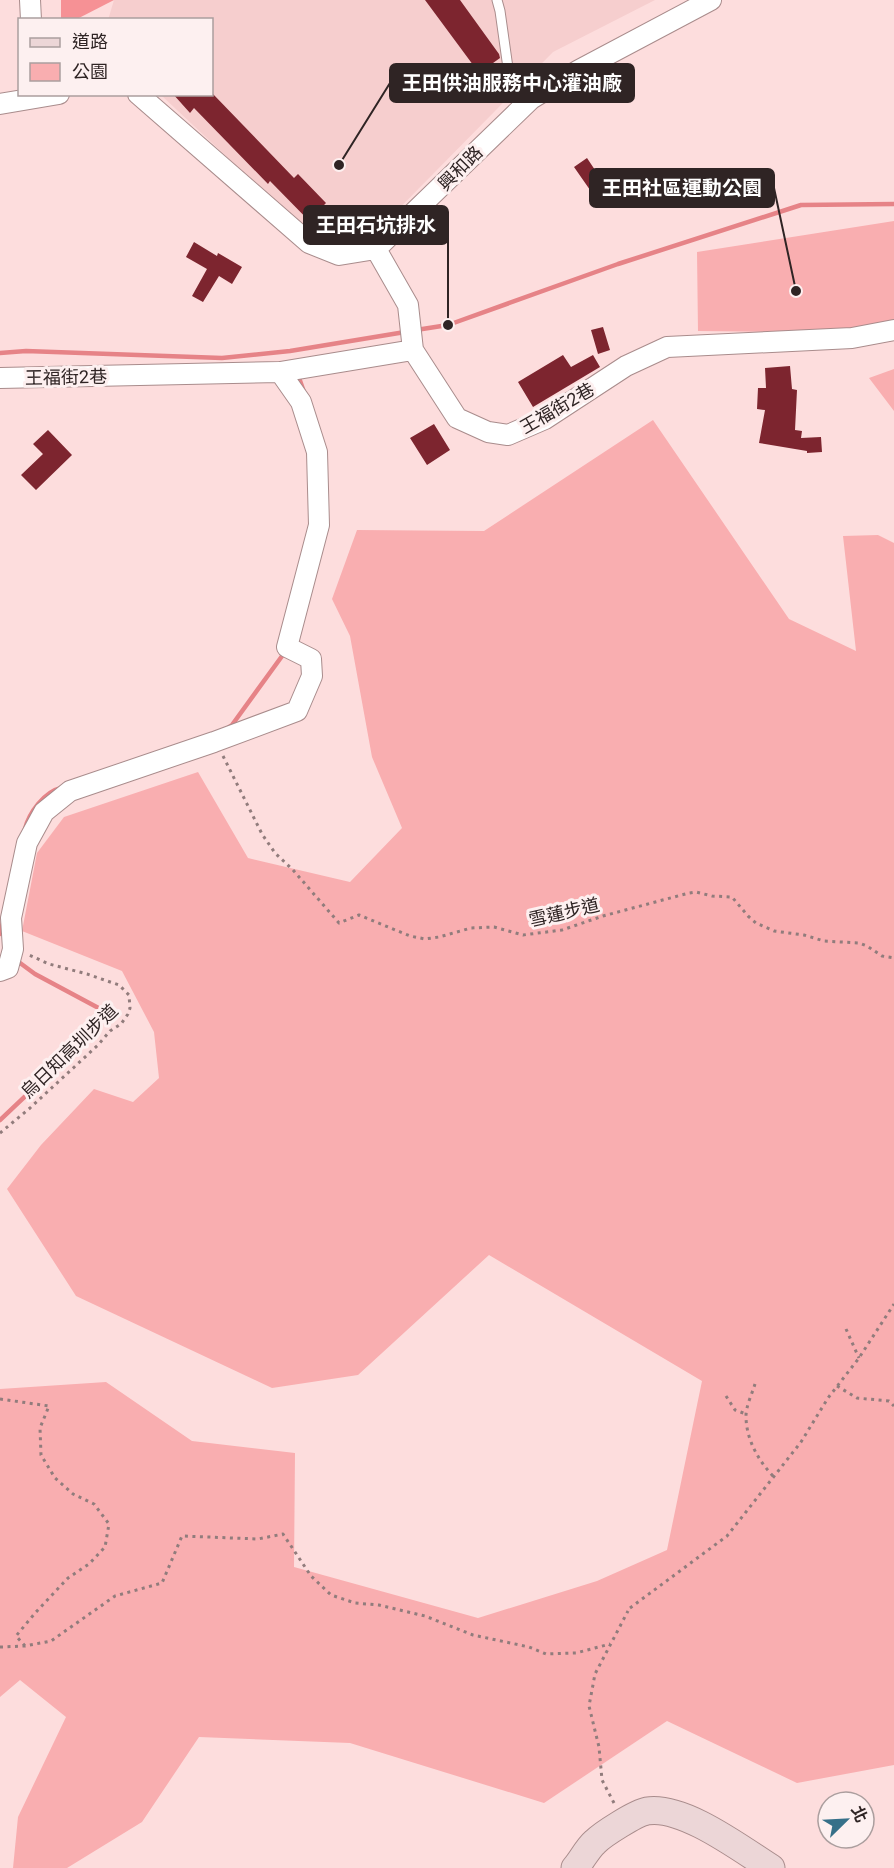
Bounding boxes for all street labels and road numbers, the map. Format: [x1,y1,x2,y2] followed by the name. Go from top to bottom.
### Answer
[433,141,487,195] street label: 興和路
[25,366,107,388] street label: 王福街2巷
[516,378,598,438] street label: 王福街2巷
[527,894,601,930] street label: 雪蓮步道
[16,1000,122,1102] street label: 烏日知高圳步道

